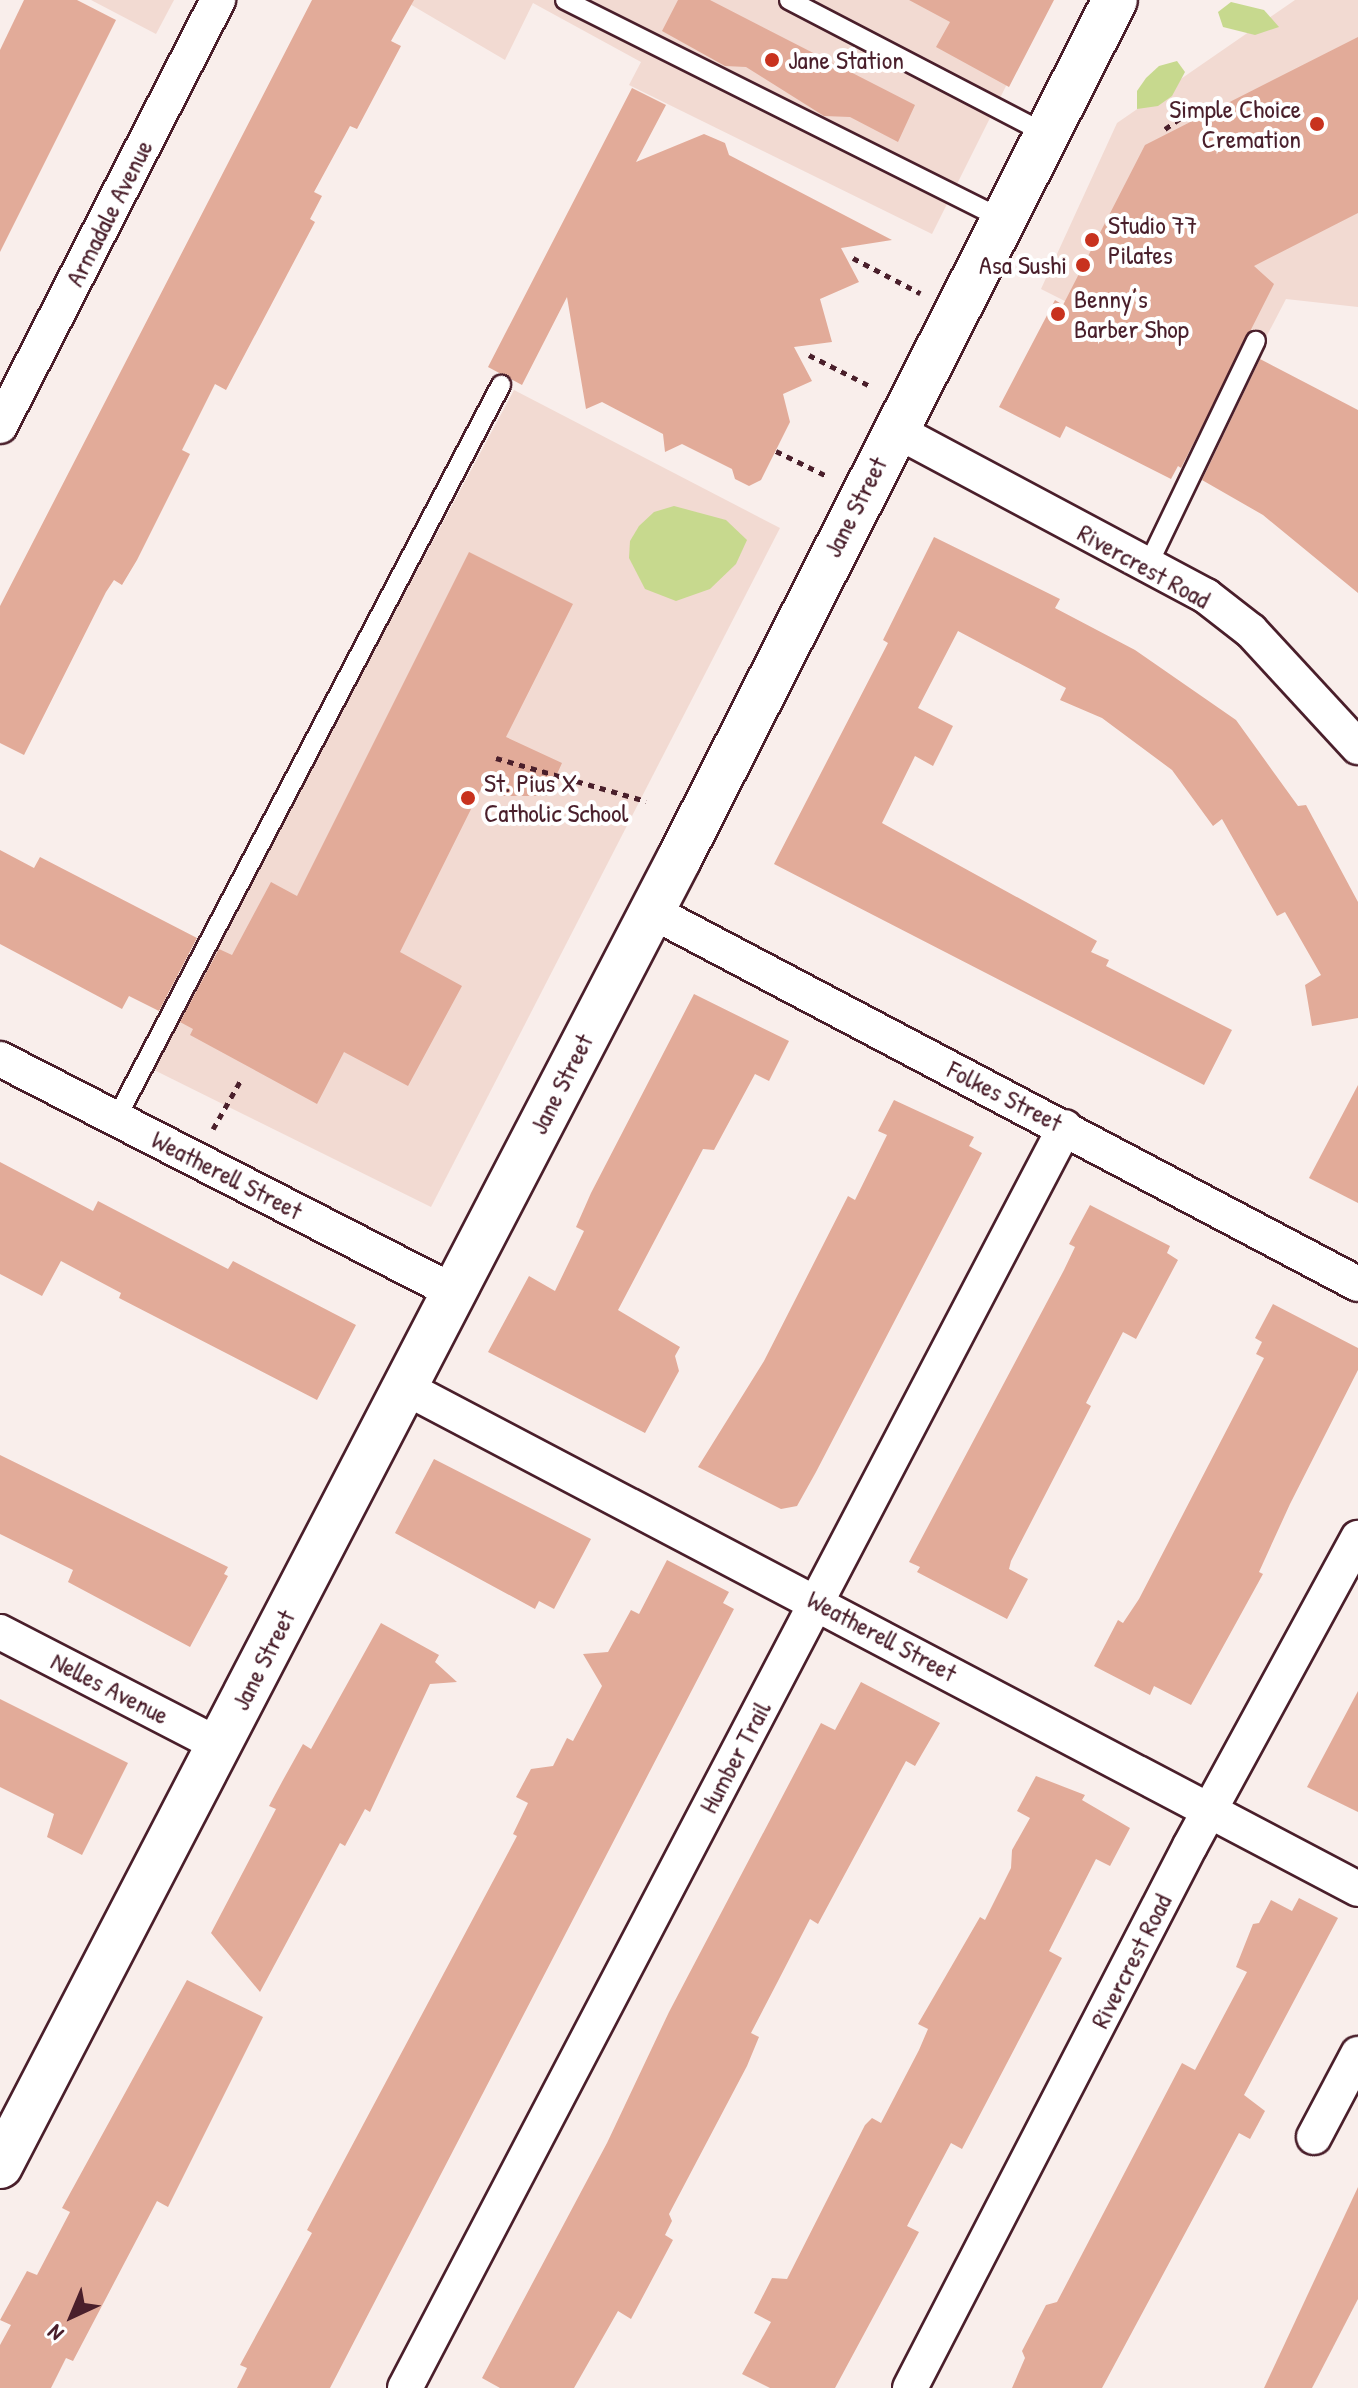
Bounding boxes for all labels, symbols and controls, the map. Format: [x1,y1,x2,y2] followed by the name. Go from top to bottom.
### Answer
[788,44,904,76] place label: Jane Station
[763,51,781,69] marker: Jane Station
[1169,93,1301,154] place label: Simple Choice Cremation
[1308,115,1326,133] marker: Simple Choice Cremation
[59,135,159,291] street label: Armadale Avenue
[1108,209,1197,270] place label: Studio 77 Pilates
[1083,231,1101,249] marker: Studio 77 Pilates
[979,249,1067,281] place label: Asa Sushi
[1074,256,1092,274] marker: Asa Sushi
[1074,283,1189,344] place label: Benny’s Barber Shop
[1049,305,1067,323] marker: Benny’s Barber Shop
[816,452,894,562] street label: Jane Street
[1072,517,1216,615] street label: Rivercrest Road
[484,767,628,828] place label: St. Pius X Catholic School
[459,789,477,807] marker: St. Pius X Catholic School
[522,1029,600,1139] street label: Jane Street
[942,1054,1068,1138] street label: Folkes Street
[146,1124,308,1226] street label: Weatherell Street
[802,1584,962,1688] street label: Weatherell Street
[224,1605,302,1715] street label: Jane Street
[46,1645,174,1731] street label: Nelles Avenue
[692,1696,778,1818] street label: Humber Trail
[1084,1889,1178,2033] street label: Rivercrest Road
[32,2276,112,2356] north arrow
[41,2318,70,2348] text: N

